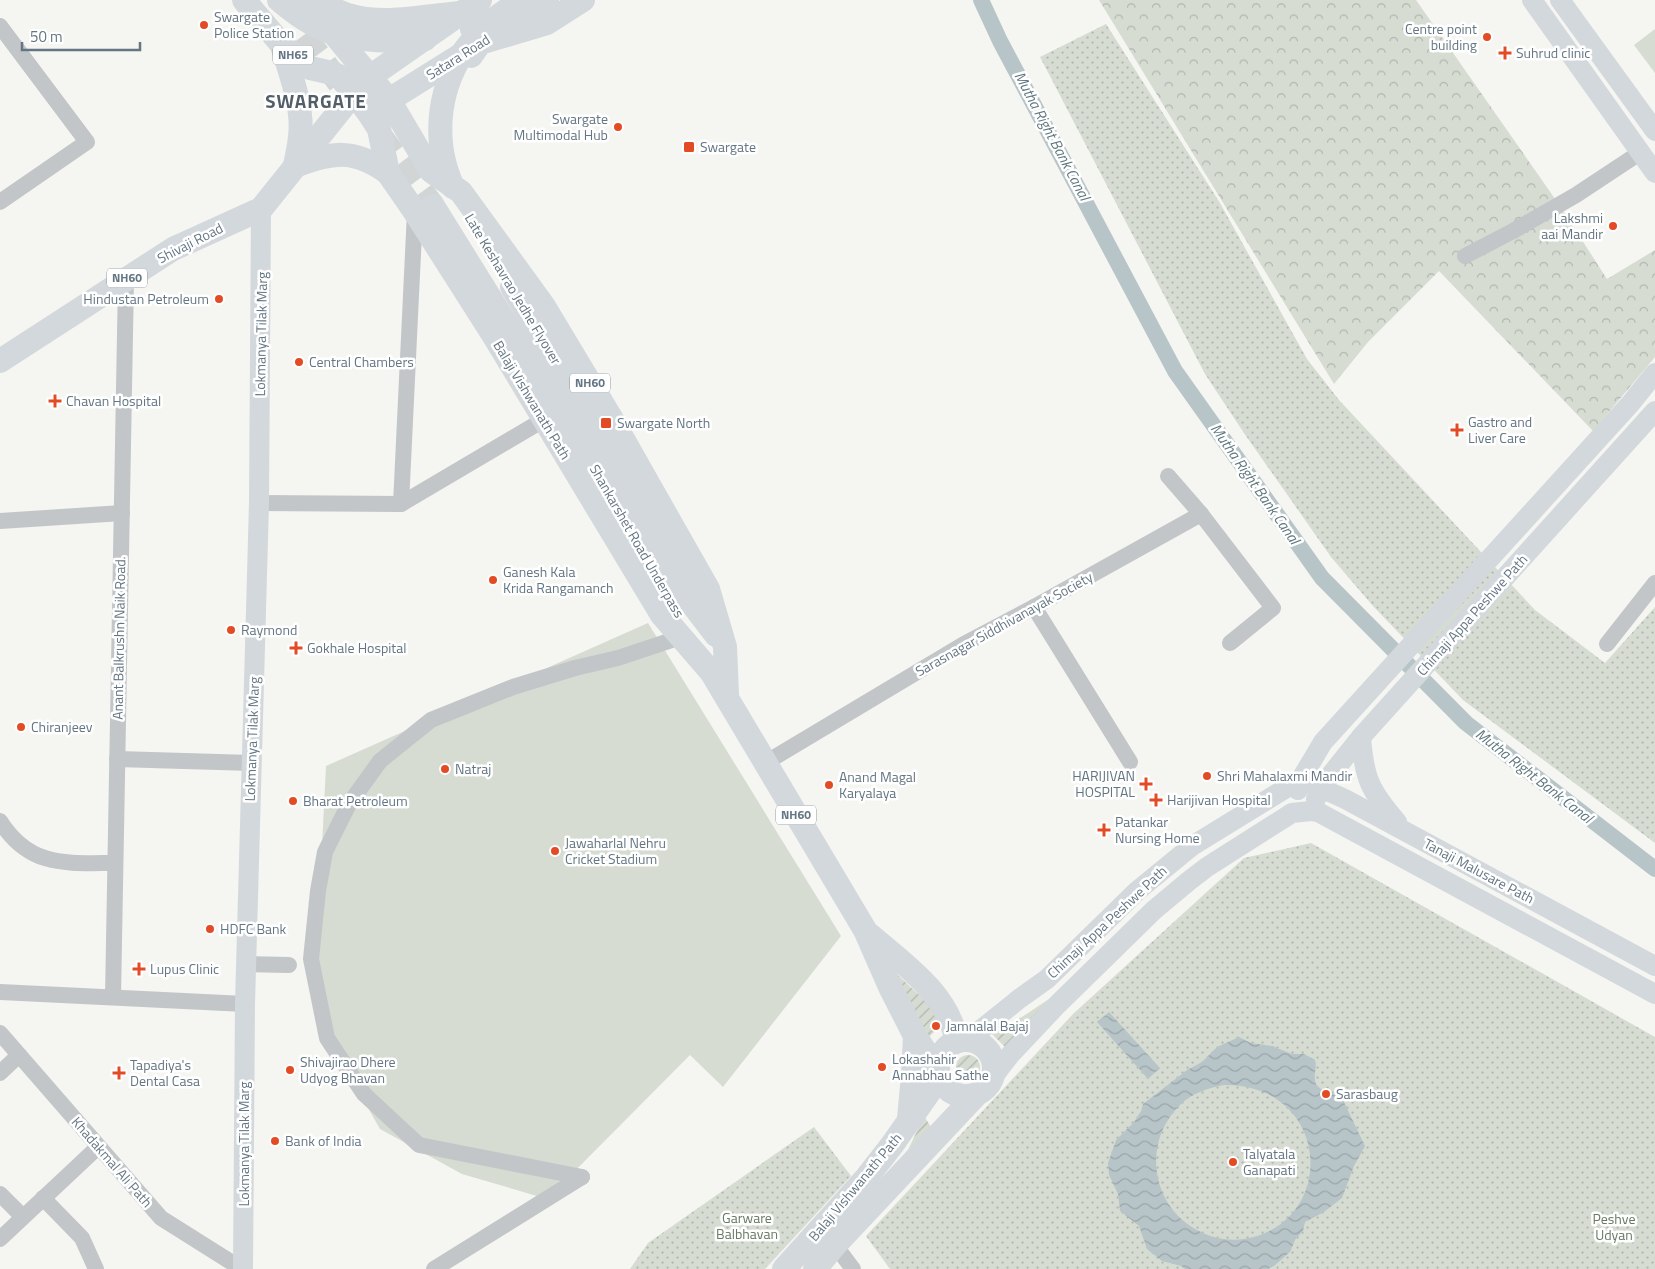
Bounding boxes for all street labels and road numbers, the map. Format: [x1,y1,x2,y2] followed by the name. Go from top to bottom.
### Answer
[422,29,494,84] street label: Satara Road
[273,46,313,64] road number: NH65
[460,209,567,368] street label: Late Keshavrao Jedhe Flyover
[153,217,226,268] street label: Shivaji Road
[107,268,147,288] road number: NH60
[249,271,272,397] street label: Lokmanya Tilak Marg
[489,336,576,463] street label: Balaji Vishwanath Path
[570,373,610,392] road number: NH60
[585,460,690,621] street label: Shankarshet Road Underpass
[1411,549,1532,680] street label: Chimaji Appa Peshwe Path
[107,556,130,720] street label: Anant Balkrushn Naik Road.
[911,566,1097,681] street label: Sarasnagar Siddhivanayak Society
[239,676,264,802] street label: Lokmanya Tilak Marg
[776,806,816,824] road number: NH60
[1420,833,1538,909] street label: Tanaji Malusare Path
[1042,860,1171,983] street label: Chimaji Appa Peshwe Path
[233,1082,254,1206] street label: Lokmanya Tilak Marg
[67,1112,158,1212] street label: Khadakmal Ali Path
[803,1128,906,1245] street label: Balaji Vishwanath Path

